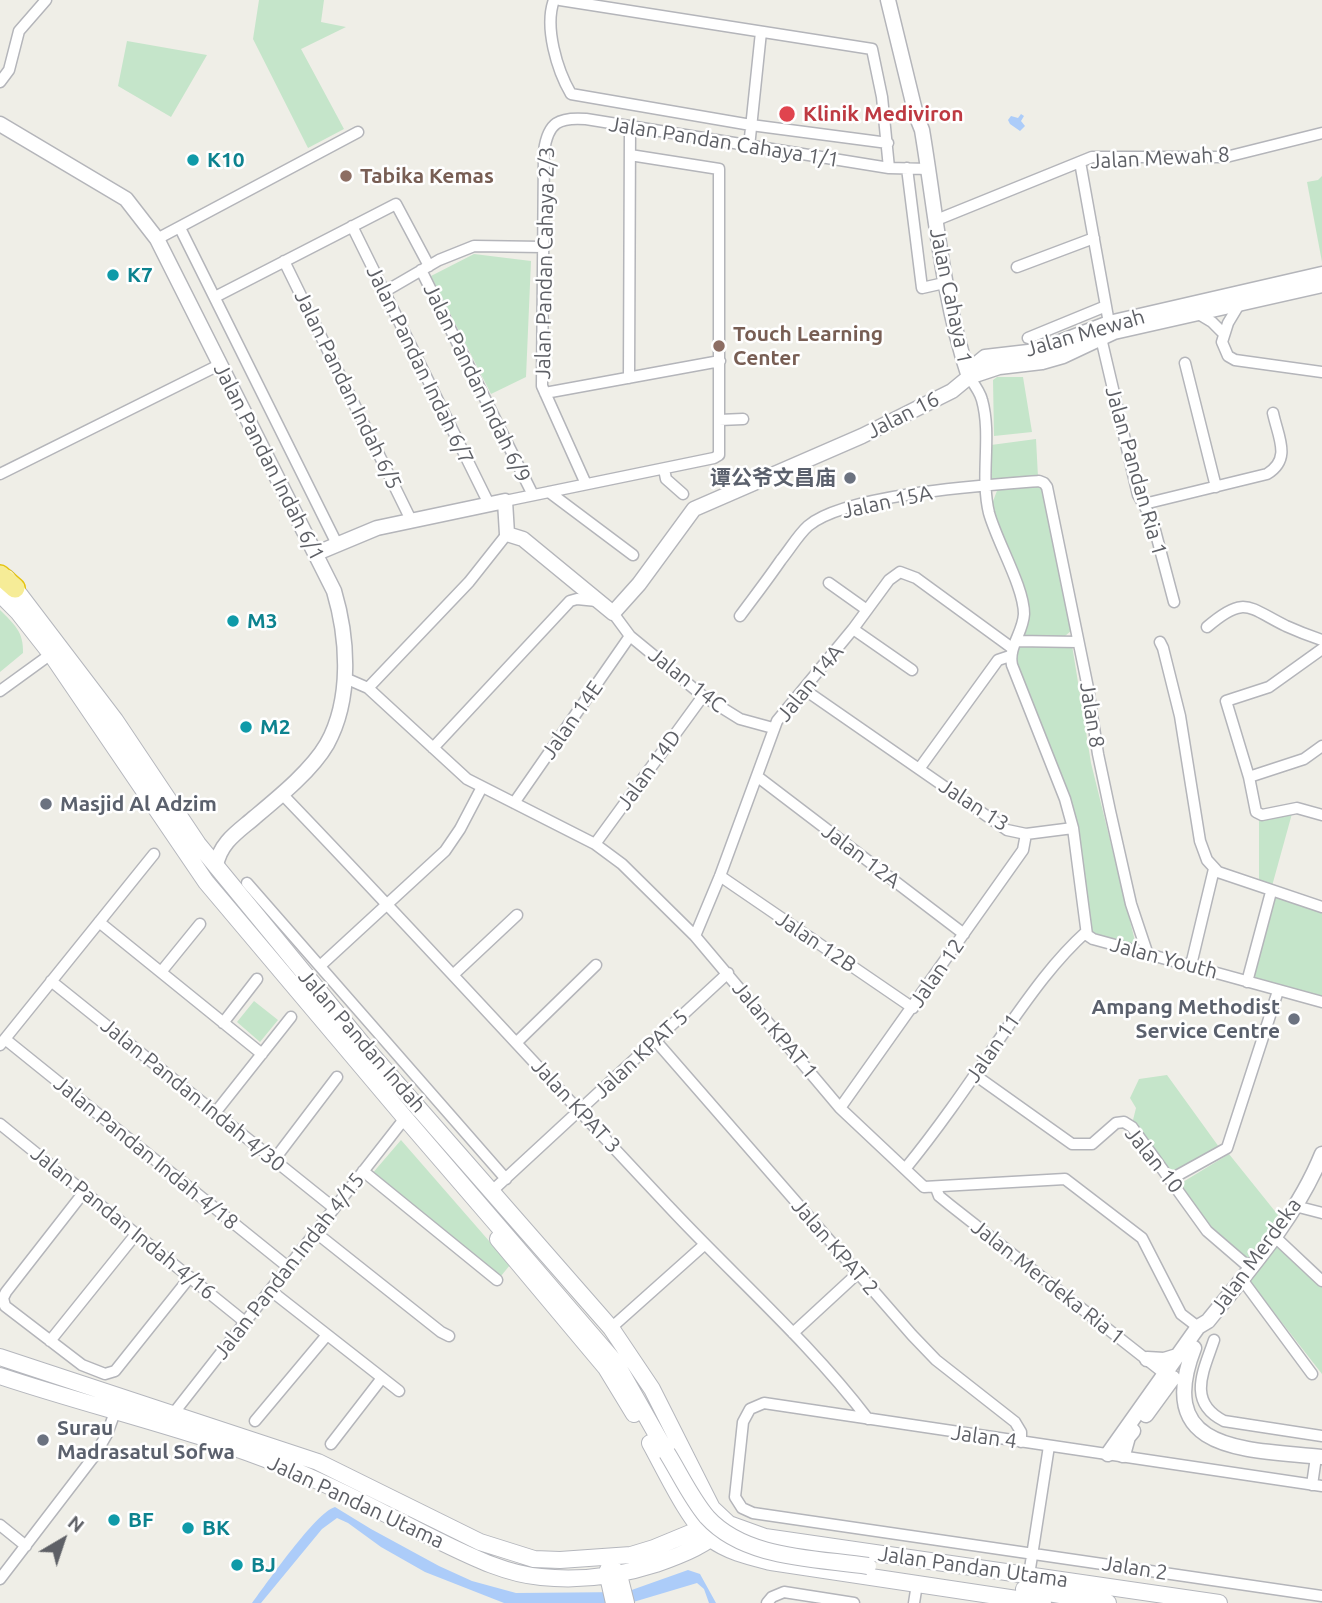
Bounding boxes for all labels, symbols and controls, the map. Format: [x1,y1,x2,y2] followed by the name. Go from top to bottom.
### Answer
[803,101,963,127] place label: Klinik Mediviron
[777,104,797,124] marker: Klinik Mediviron
[607,111,841,173] street label: Jalan Pandan Cahaya 1/1
[1090,142,1230,174] street label: Jalan Mewah 8
[530,146,560,380] street label: Jalan Pandan Cahaya 2/3
[207,147,245,173] place label: K10
[185,152,201,168] marker: K10
[360,163,494,189] place label: Tabika Kemas
[338,168,354,184] marker: Tabika Kemas
[924,226,978,366] street label: Jalan Cahaya 1
[127,262,153,288] place label: K7
[361,262,479,468] street label: Jalan Pandan Indah 6/7
[105,267,121,283] marker: K7
[418,280,536,486] street label: Jalan Pandan Indah 6/9
[289,287,407,493] street label: Jalan Pandan Indah 6/5
[1022,304,1148,362] street label: Jalan Mewah
[733,321,883,371] place label: Touch Learning Center
[711,338,727,354] marker: Touch Learning Center
[208,359,330,565] street label: Jalan Pandan Indah 6/1
[1100,383,1172,559] street label: Jalan Pandan Ria 1
[863,386,943,444] street label: Jalan 16
[710,465,836,491] place label: 谭公爷文昌庙
[842,470,858,486] marker: 谭公爷文昌庙
[840,480,934,524] street label: Jalan 15A
[247,608,278,634] place label: M3
[225,613,241,629] marker: M3
[771,639,849,727] street label: Jalan 14A
[643,642,731,718] street label: Jalan 14C
[536,676,608,764] street label: Jalan 14E
[1074,680,1110,750] street label: Jalan 8
[260,714,291,740] place label: M2
[238,719,254,735] marker: M2
[612,725,686,815] street label: Jalan 14D
[934,773,1014,837] street label: Jalan 13
[60,791,217,817] place label: Masjid Al Adzim
[38,796,54,812] marker: Masjid Al Adzim
[817,818,905,894] street label: Jalan 12A
[771,906,861,978] street label: Jalan 12B
[1108,932,1220,984] street label: Jalan Youth
[904,934,970,1012] street label: Jalan 12
[293,964,431,1118] street label: Jalan Pandan Indah
[727,976,823,1084] street label: Jalan KPAT 1
[1091,994,1280,1044] place label: Ampang Methodist Service Centre
[589,1004,693,1104] street label: Jalan KPAT 5
[960,1009,1026,1087] street label: Jalan 11
[1286,1011,1302,1027] marker: Ampang Methodist Service Centre
[96,1013,290,1177] street label: Jalan Pandan Indah 4/30
[526,1054,626,1158] street label: Jalan KPAT 3
[49,1071,243,1235] street label: Jalan Pandan Indah 4/18
[1120,1122,1188,1198] street label: Jalan 10
[26,1141,220,1305] street label: Jalan Pandan Indah 4/16
[208,1168,370,1364] street label: Jalan Pandan Indah 4/15
[1205,1193,1307,1319] street label: Jalan Merdeka
[786,1194,884,1300] street label: Jalan KPAT 2
[966,1214,1130,1350] street label: Jalan Merdeka Ria 1
[57,1415,235,1465] place label: Surau Madrasatul Sofwa
[950,1420,1018,1454] street label: Jalan 4
[35,1432,51,1448] marker: Surau Madrasatul Sofwa
[264,1450,448,1554] street label: Jalan Pandan Utama
[28,1505,98,1575] north arrow
[128,1507,154,1533] place label: BF
[64,1511,89,1537] text: N
[106,1512,122,1528] marker: BF
[202,1515,230,1541] place label: BK
[180,1520,196,1536] marker: BK
[876,1541,1070,1593] street label: Jalan Pandan Utama
[1100,1550,1170,1586] street label: Jalan 2
[251,1552,276,1578] place label: BJ
[229,1557,245,1573] marker: BJ

